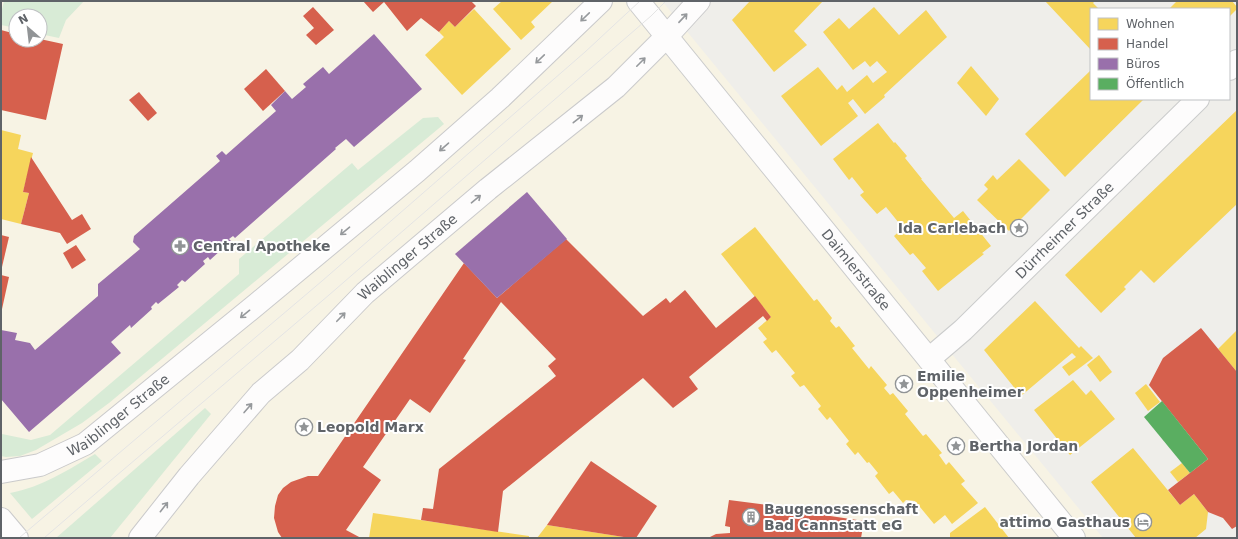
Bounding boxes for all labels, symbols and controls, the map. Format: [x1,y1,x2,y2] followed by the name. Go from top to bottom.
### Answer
[8,8,48,48] north arrow
[1090,8,1230,100] legend
[16,12,31,28] text: N
[580,12,590,22] one-way arrow
[678,14,687,24] one-way arrow
[1126,17,1175,31] text: Wohnen
[1126,37,1168,51] text: Handel
[535,55,546,64] one-way arrow
[636,57,646,67] one-way arrow
[1126,57,1160,71] text: Büros
[1126,75,1184,91] text: Öffentlich
[572,114,583,123] one-way arrow
[439,142,450,151] one-way arrow
[1012,179,1117,282] street label: Dürrheimer Straße
[470,195,481,204] one-way arrow
[355,211,460,303] street label: Waiblinger Straße
[1009,218,1029,238] place icon: Ida Carlebach
[898,220,1006,236] place label: Ida Carlebach
[340,226,350,235] one-way arrow
[818,226,894,313] street label: Daimlerstraße
[170,236,190,256] pharmacy icon: Central Apotheke
[193,238,331,254] place label: Central Apotheke
[240,310,251,319] one-way arrow
[336,312,346,322] one-way arrow
[917,368,1024,400] place label: Emilie Oppenheimer
[65,371,172,459] street label: Waiblinger Straße
[894,374,914,394] place icon: Emilie Oppenheimer
[243,402,252,413] one-way arrow
[294,417,314,437] place icon: Leopold Marx
[317,419,424,435] place label: Leopold Marx
[946,436,966,456] place icon: Bertha Jordan
[969,438,1078,454] place label: Bertha Jordan
[764,501,918,533] place label: Baugenossenschaft Bad Cannstatt eG
[160,502,168,513] one-way arrow
[741,507,761,527] building icon: Baugenossenschaft Bad Cannstatt eG
[1133,512,1153,532] hotel icon: attimo Gasthaus
[1000,514,1130,530] place label: attimo Gasthaus

